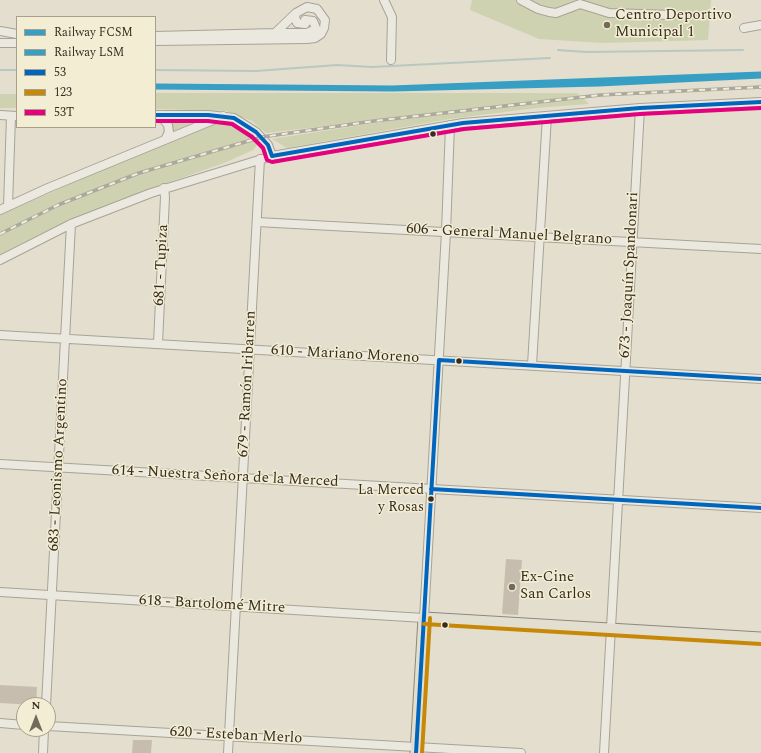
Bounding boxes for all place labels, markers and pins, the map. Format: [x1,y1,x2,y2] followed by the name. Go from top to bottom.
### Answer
[615,7,732,42] place label: Centro Deportivo Municipal 1
[602,20,612,30] marker: Centro Deportivo Municipal 1
[428,129,438,139] unlabelled marker
[454,356,464,366] unlabelled marker
[358,483,424,516] place label: La Merced y Rosas
[426,494,436,504] marker: La Merced y Rosas
[520,569,591,604] place label: Ex-Cine San Carlos
[507,582,517,592] marker: Ex-Cine San Carlos
[440,620,450,630] unlabelled marker

